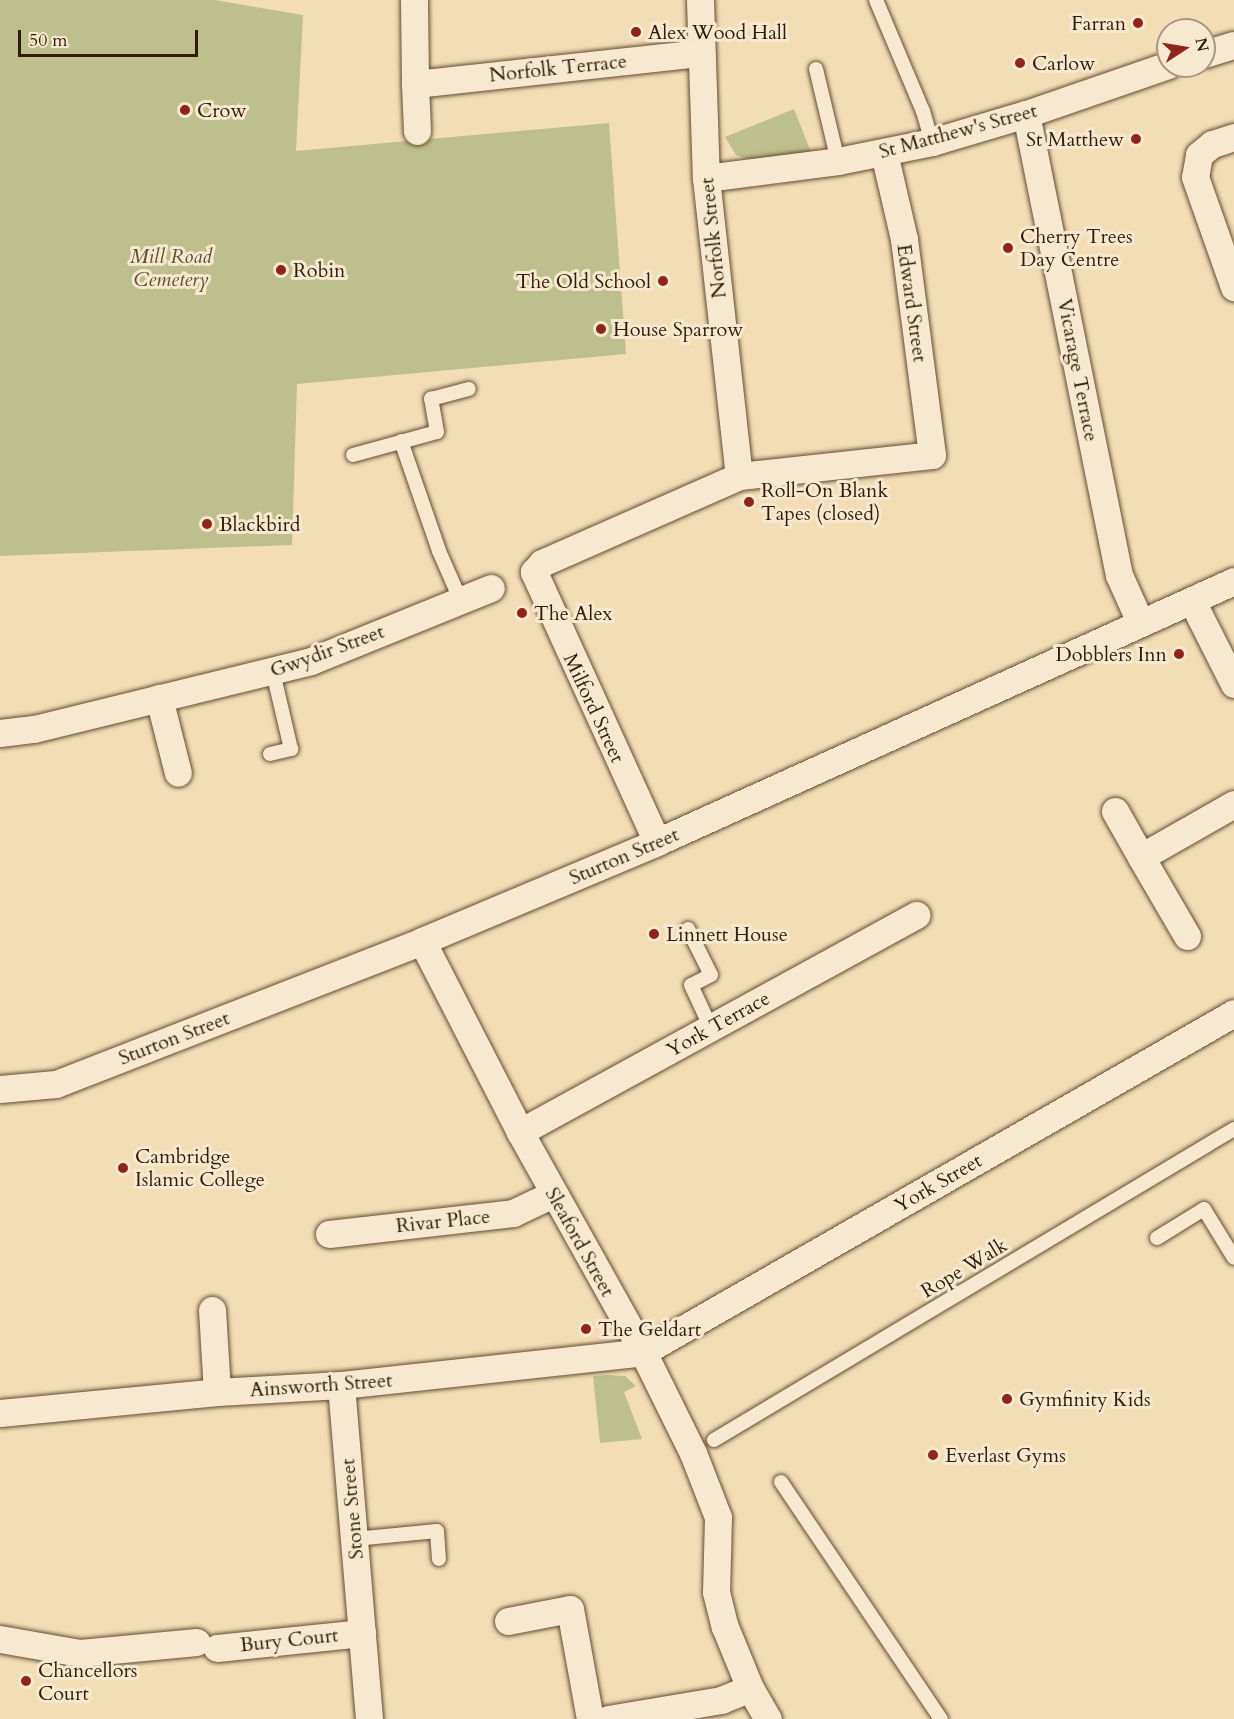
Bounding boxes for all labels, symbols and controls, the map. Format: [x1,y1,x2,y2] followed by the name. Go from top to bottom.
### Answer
[1071,11,1126,35] place label: Farran
[1131,16,1145,30] marker: Farran
[21,18,201,56] scale bar
[1156,18,1216,78] north arrow
[648,20,787,44] place label: Alex Wood Hall
[629,25,643,39] marker: Alex Wood Hall
[29,28,68,53] text: 50 m
[1189,36,1214,54] text: N
[488,49,628,87] street label: Norfolk Terrace
[1032,51,1095,75] place label: Carlow
[1013,56,1027,70] marker: Carlow
[197,98,246,122] place label: Crow
[876,98,1040,164] street label: St Matthew's Street
[178,103,192,117] marker: Crow
[1026,127,1124,151] place label: St Matthew
[1129,132,1143,146] marker: St Matthew
[695,176,731,300] street label: Norfolk Street
[1020,225,1133,272] place label: Cherry Trees Day Centre
[1001,241,1015,255] marker: Cherry Trees Day Centre
[892,242,932,364] street label: Edward Street
[130,245,212,292] park label: Mill Road Cemetery
[293,258,345,282] place label: Robin
[274,263,288,277] marker: Robin
[516,269,651,293] place label: The Old School
[656,274,670,288] marker: The Old School
[1052,297,1104,443] street label: Vicarage Terrace
[613,317,743,341] place label: House Sparrow
[594,322,608,336] marker: House Sparrow
[761,478,888,525] place label: Roll-On Blank Tapes (closed)
[742,495,756,509] marker: Roll-On Blank Tapes (closed)
[219,512,300,536] place label: Blackbird
[200,517,214,531] marker: Blackbird
[534,601,612,625] place label: The Alex
[515,606,529,620] marker: The Alex
[267,619,387,683] street label: Gwydir Street
[1055,642,1167,666] place label: Dobblers Inn
[1172,647,1186,661] marker: Dobblers Inn
[558,650,630,766] street label: Milford Street
[566,822,682,890] street label: Sturton Street
[666,922,788,946] place label: Linnett House
[647,927,661,941] marker: Linnett House
[662,986,774,1062] street label: York Terrace
[115,1006,233,1070] street label: Sturton Street
[135,1144,265,1191] place label: Cambridge Islamic College
[890,1148,986,1218] street label: York Street
[116,1161,130,1175] marker: Cambridge Islamic College
[540,1183,620,1301] street label: Sleaford Street
[395,1204,491,1238] street label: Rivar Place
[917,1233,1011,1303] street label: Rope Walk
[598,1317,701,1341] place label: The Geldart
[579,1322,593,1336] marker: The Geldart
[249,1368,393,1402] street label: Ainsworth Street
[1019,1387,1151,1411] place label: Gymfinity Kids
[1000,1392,1014,1406] marker: Gymfinity Kids
[945,1443,1066,1467] place label: Everlast Gyms
[926,1448,940,1462] marker: Everlast Gyms
[336,1458,368,1560] street label: Stone Street
[239,1623,339,1657] street label: Bury Court
[38,1658,137,1705] place label: Chancellors Court
[19,1674,33,1688] marker: Chancellors Court

